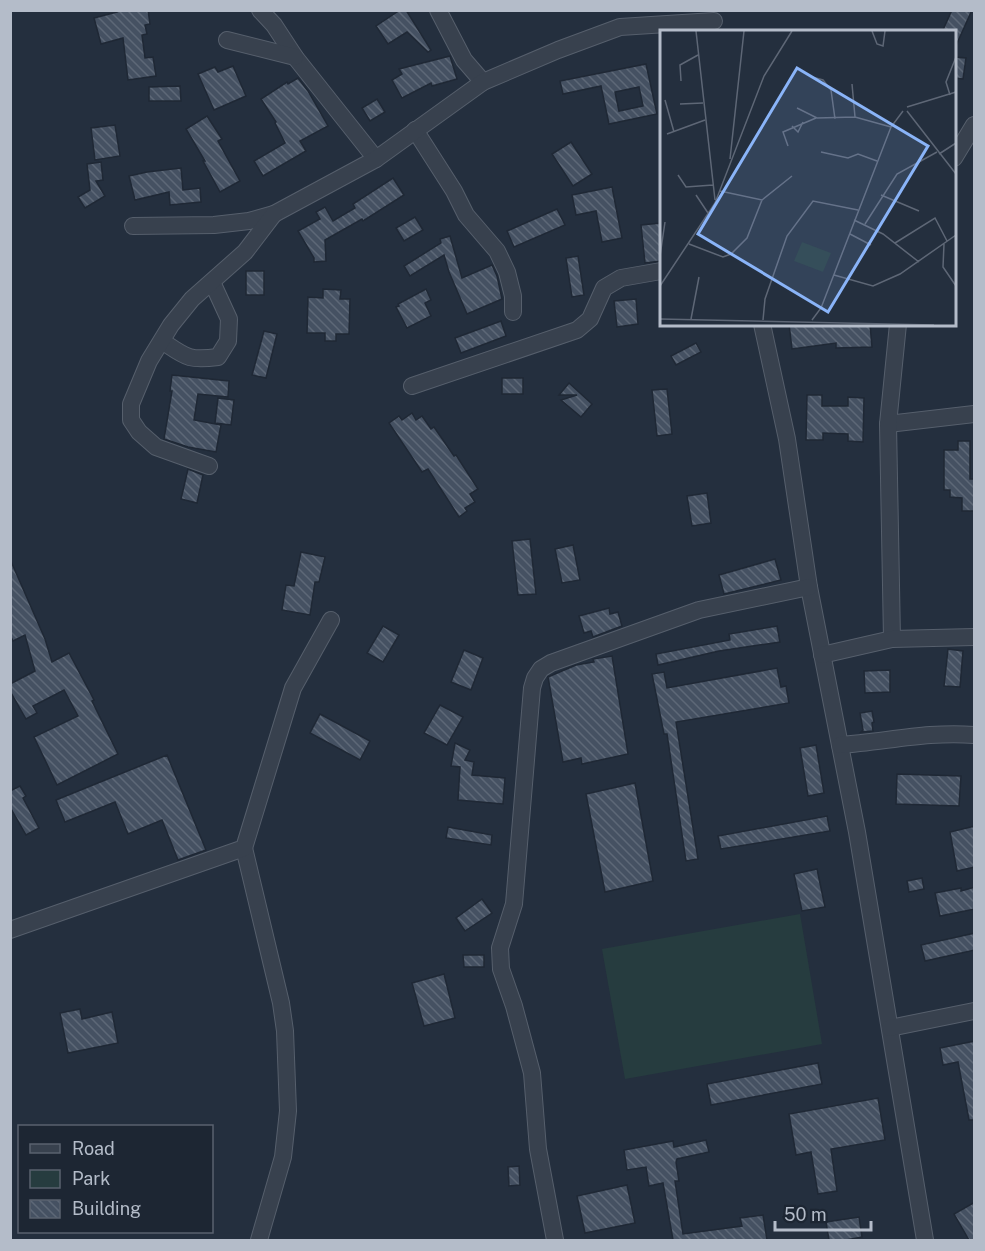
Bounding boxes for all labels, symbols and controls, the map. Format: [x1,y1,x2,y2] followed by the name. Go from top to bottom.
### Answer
[660,30,955,326] inset map
[18,1125,213,1233] legend
[72,1138,115,1159] text: Road
[72,1168,110,1189] text: Park
[775,1194,871,1232] scale bar
[72,1198,141,1219] text: Building
[784,1204,827,1225] text: 50 m

